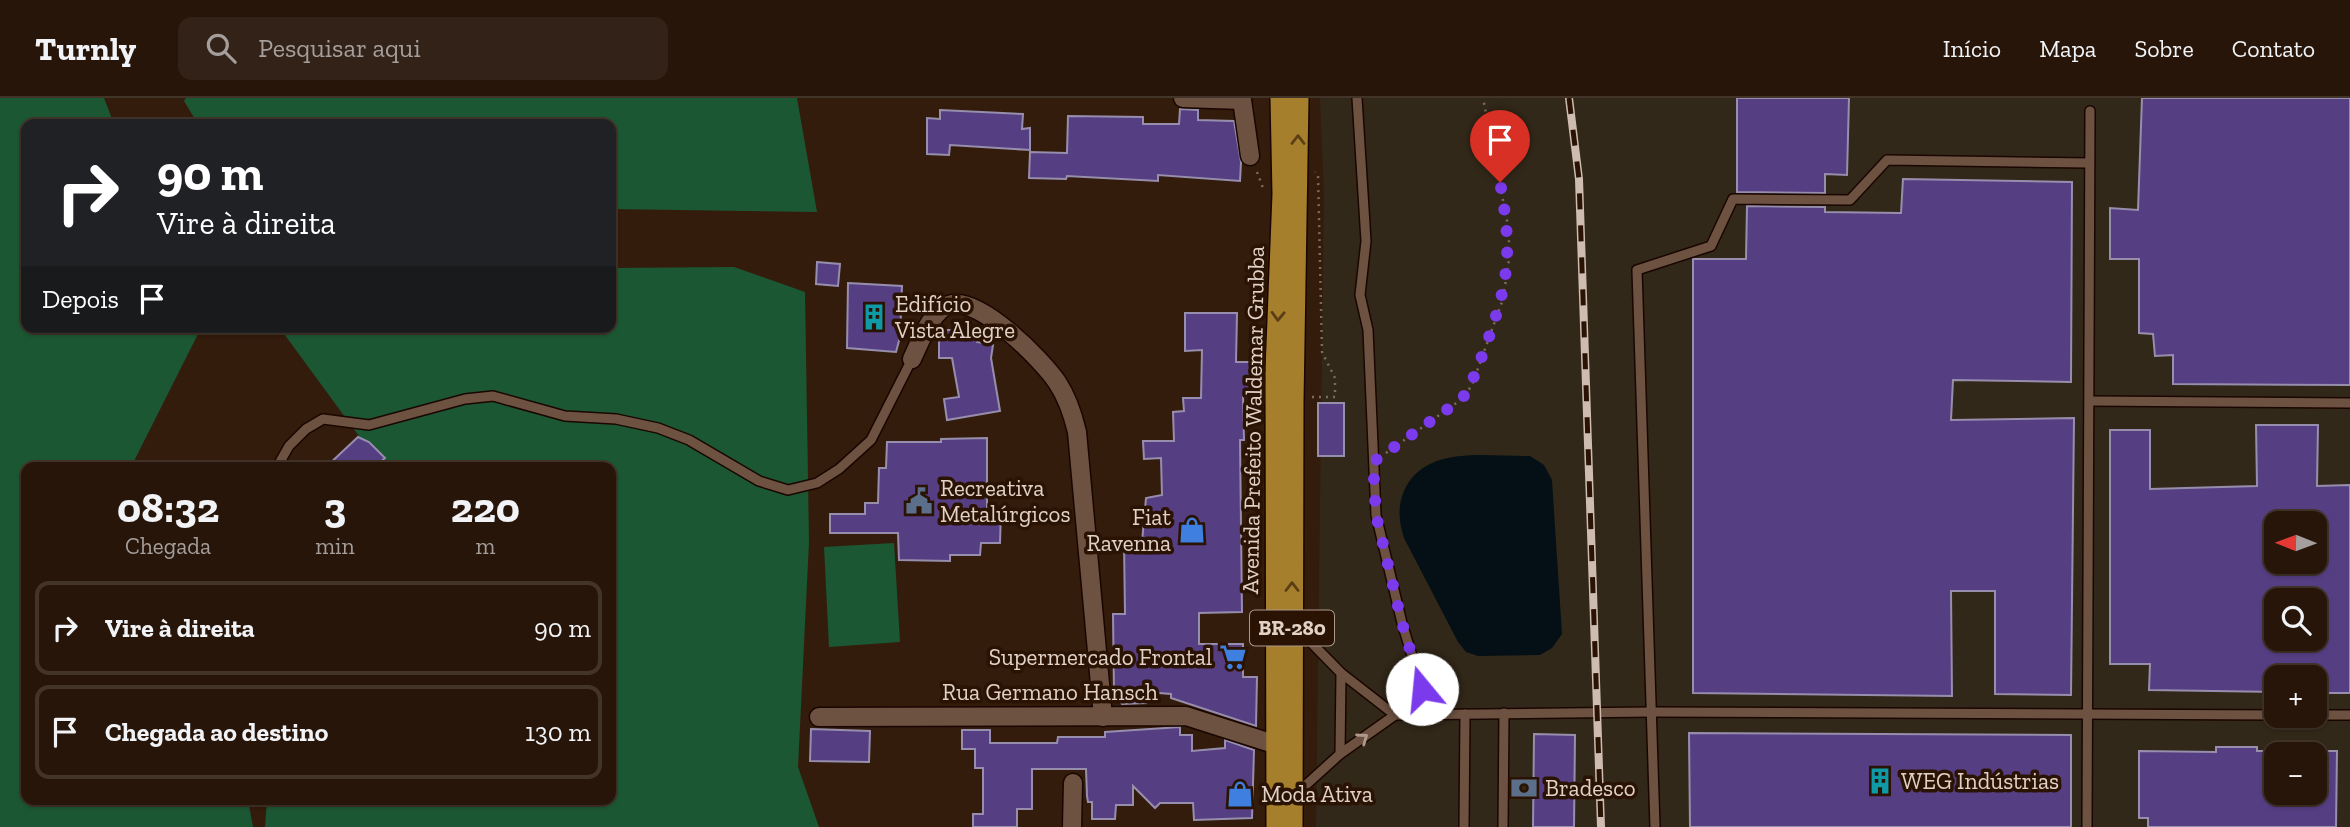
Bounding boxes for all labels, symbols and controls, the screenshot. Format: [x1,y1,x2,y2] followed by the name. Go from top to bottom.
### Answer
[178,17,668,80] search box
[35,29,136,68] text: Turnly
[202,29,240,67] icon: search
[258,32,421,64] text: Pesquisar aqui
[1943,34,2001,63] text: Início
[2039,34,2096,63] text: Mapa
[2134,34,2194,63] text: Sobre
[2232,34,2315,63] text: Contato
[1470,110,1530,182] pin
[1481,121,1519,159] icon: arrive
[1290,134,1306,145] one-way arrow
[157,144,264,203] text: 90 m
[42,147,133,238] icon: right
[157,204,336,242] text: Vire à direita
[1236,246,1270,594] street label: Avenida Prefeito Waldemar Grubba
[133,280,171,318] icon: arrive
[42,283,119,315] text: Depois
[894,290,1015,344] place label: Edifício Vista Alegre
[859,302,889,332] building icon: Edifício Vista Alegre
[1271,311,1286,322] one-way arrow
[940,474,1070,528] place label: Recreativa Metalúrgicos
[117,482,219,533] text: 08:32
[324,482,346,533] text: 3
[451,482,520,533] text: 220
[904,486,934,516] public building icon: Recreativa Metalúrgicos
[1087,503,1171,557] place label: Fiat Ravenna
[2264,511,2328,574] north arrow
[2264,511,2327,805] map controls
[1177,515,1207,545] shop icon: Fiat Ravenna
[125,532,211,560] text: Chegada
[315,532,355,560] text: min
[475,532,495,560] text: m
[1284,582,1300,592] one-way arrow
[2264,588,2327,651] button: search
[46,609,84,647] icon: right
[1250,610,1334,646] road number: BR-280
[105,612,255,644] text: Vire à direita
[534,612,591,644] text: 90 m
[1218,642,1248,672] supermarket icon: Supermercado Frontal
[989,643,1212,671] place label: Supermercado Frontal
[1385,652,1459,726] position arrow
[2264,665,2327,728] button: +
[942,678,1158,706] street label: Rua Germano Hansch
[46,713,84,751] icon: arrive
[105,716,328,748] text: Chegada ao destino
[525,716,591,748] text: 130 m
[1355,734,1368,746] one-way arrow
[2264,742,2327,805] button: −
[1865,766,1895,796] building icon: WEG Indústrias
[1901,767,2059,795] place label: WEG Indústrias
[1509,773,1539,803] bank icon: Bradesco
[1545,774,1636,802] place label: Bradesco
[1225,779,1255,809] shop icon: Moda Ativa
[1261,780,1373,808] place label: Moda Ativa

